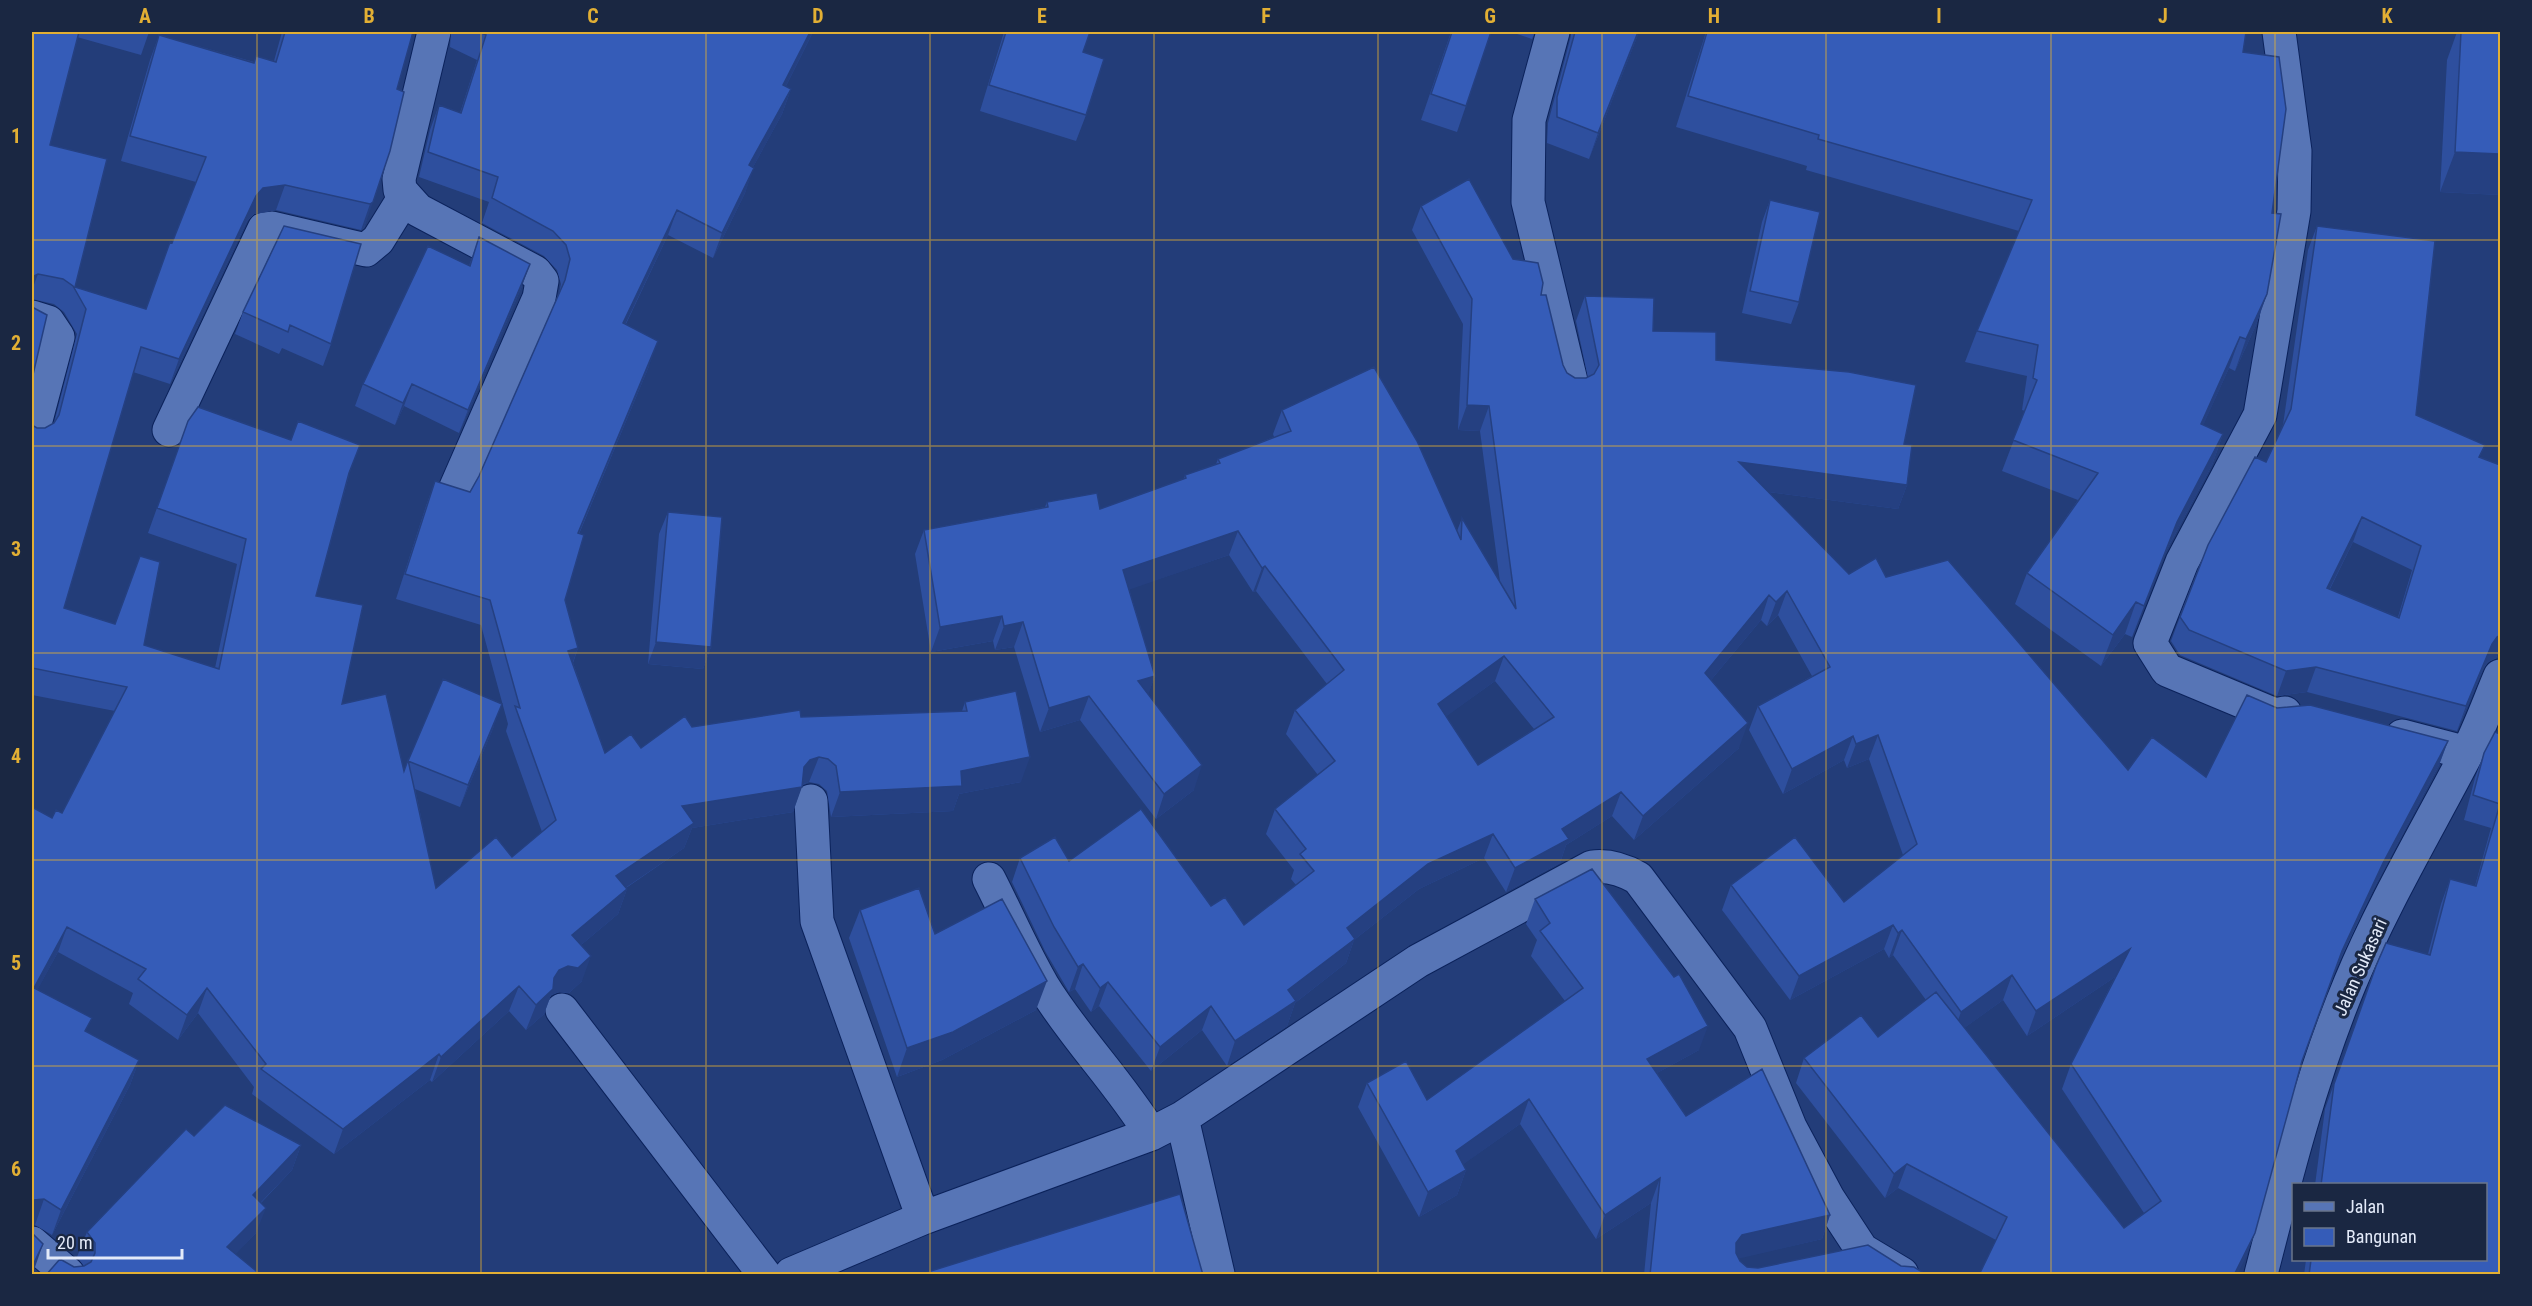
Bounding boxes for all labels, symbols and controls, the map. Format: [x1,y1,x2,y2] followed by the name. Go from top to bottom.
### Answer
[139,4,151,28] text: A
[363,4,375,28] text: B
[587,4,599,28] text: C
[812,4,824,28] text: D
[1037,4,1047,28] text: E
[1261,4,1271,28] text: F
[1484,4,1496,28] text: G
[1708,4,1720,28] text: H
[1936,4,1942,28] text: I
[2158,4,2168,28] text: J
[2381,4,2393,28] text: K
[11,124,21,148] text: 1
[11,331,21,355] text: 2
[11,537,21,561] text: 3
[11,744,21,768] text: 4
[2329,915,2391,1019] street label: Jalan Sukasari
[11,951,21,975] text: 5
[11,1157,21,1181] text: 6
[2292,1183,2487,1261] legend
[2346,1196,2385,1217] text: Jalan
[48,1222,182,1260] scale bar
[2346,1226,2417,1247] text: Bangunan
[57,1232,92,1253] text: 20 m

